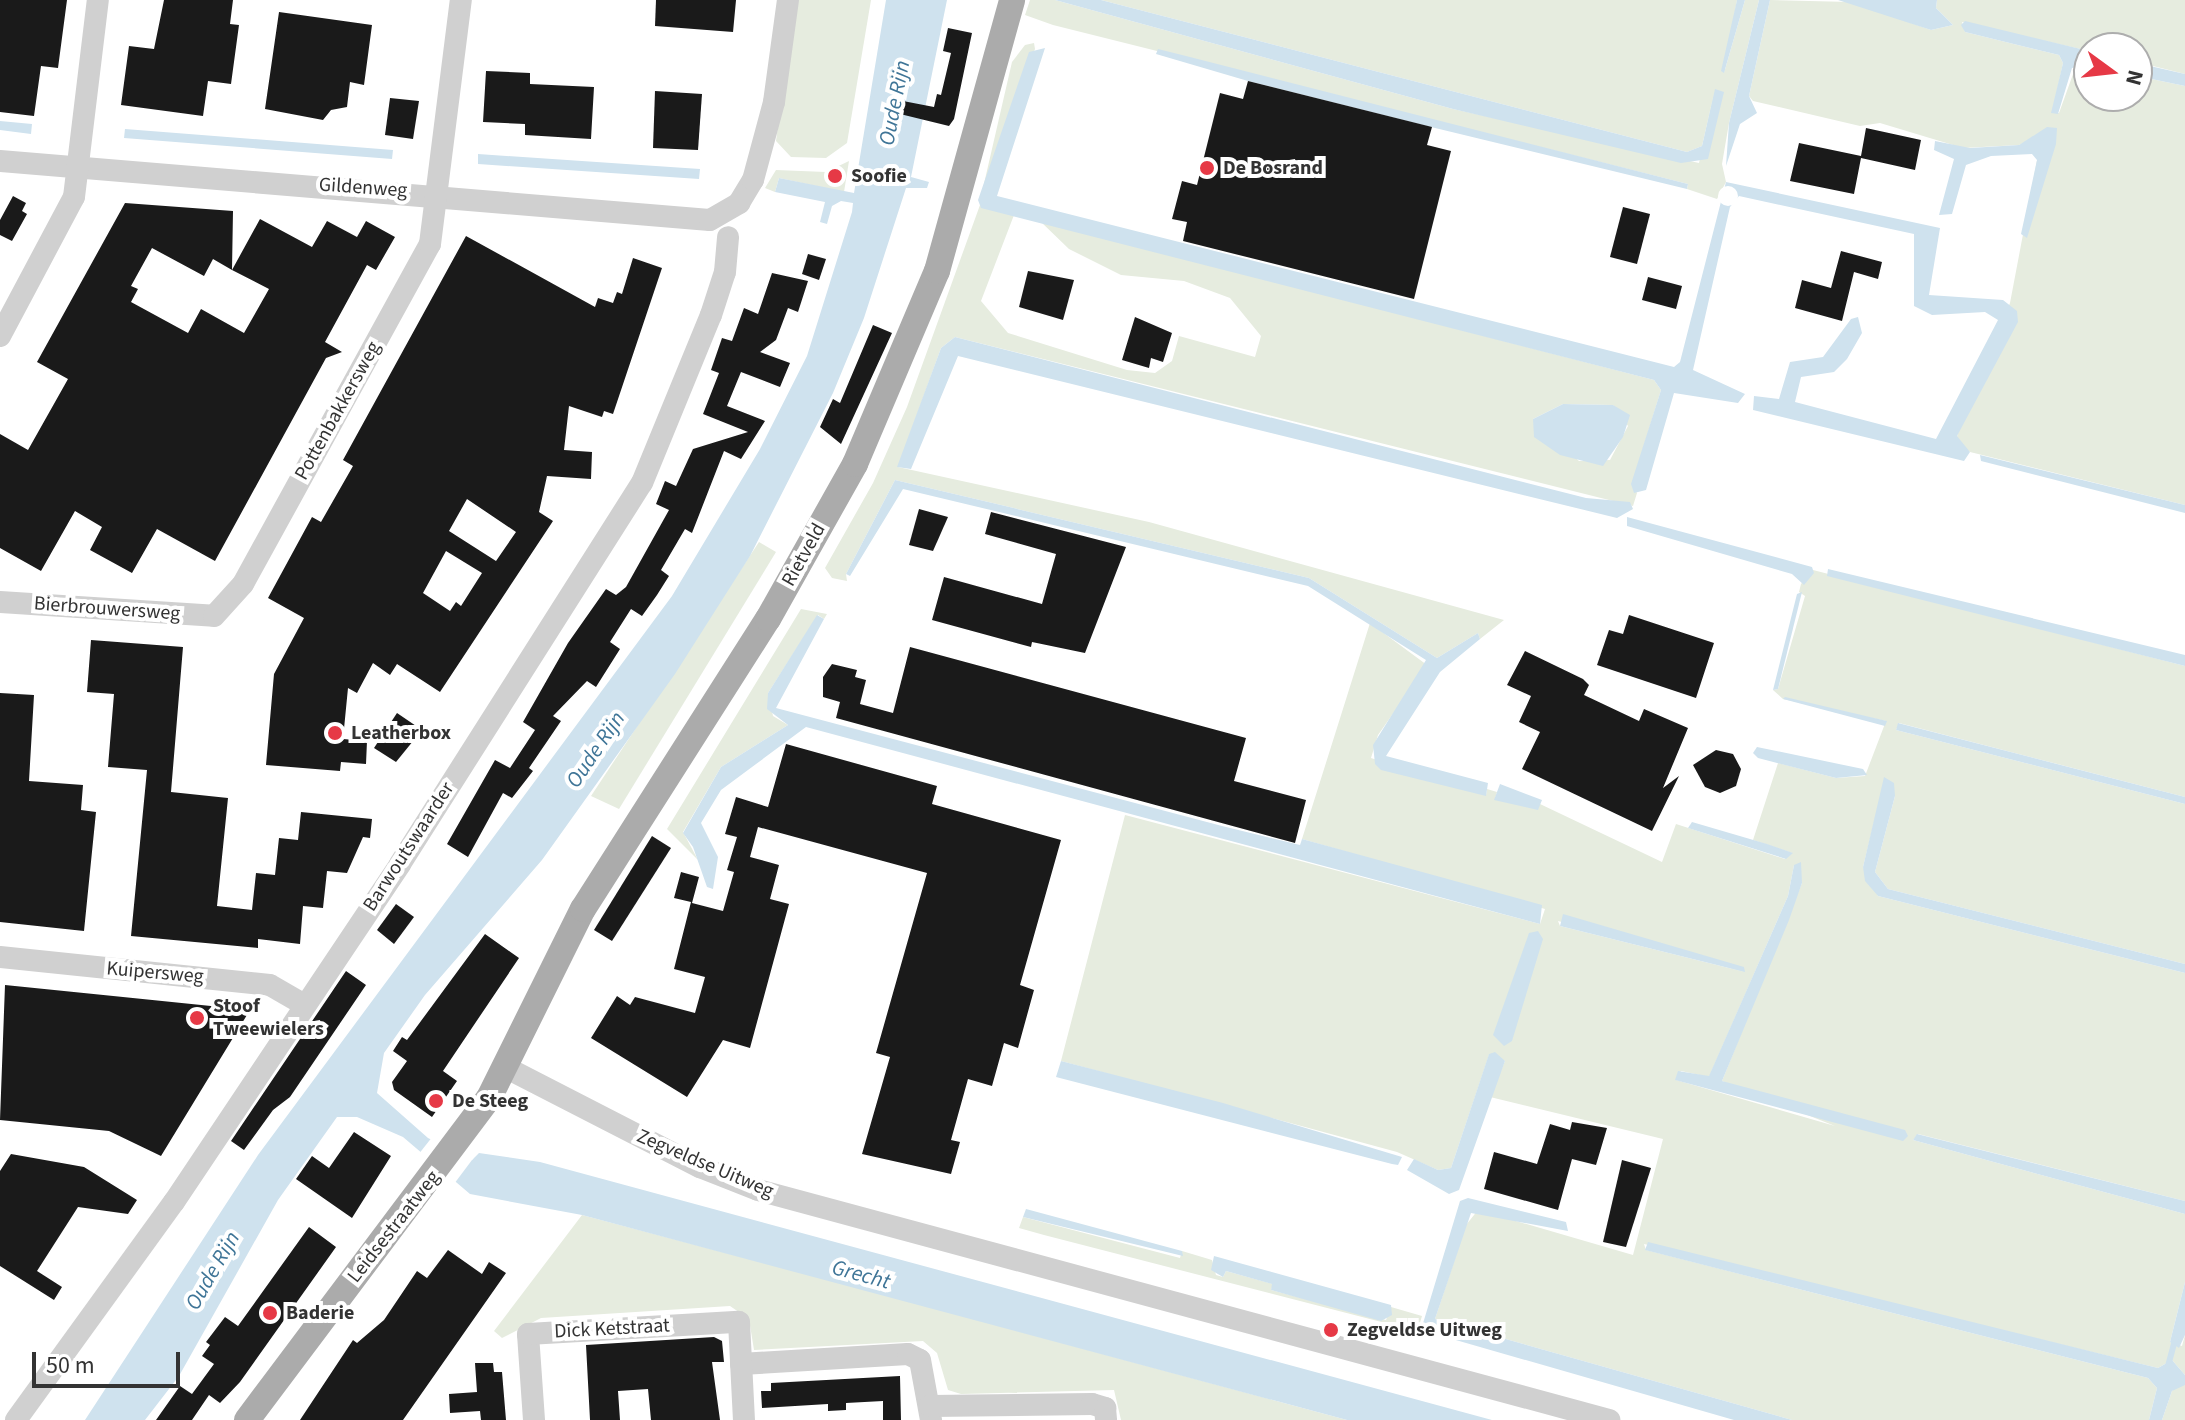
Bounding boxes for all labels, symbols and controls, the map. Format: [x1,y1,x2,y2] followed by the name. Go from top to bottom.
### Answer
[2073,32,2153,112] north arrow
[874,58,916,148] water label: Oude Rijn
[2117,66,2152,89] text: N
[1223,156,1323,180] place label: De Bosrand
[1198,159,1216,177] marker: De Bosrand
[851,164,907,188] place label: Soofie
[826,167,844,185] marker: Soofie
[318,173,408,203] street label: Gildenweg
[290,338,386,484] street label: Pottenbakkersweg
[777,519,831,591] street label: Rietveld
[33,592,181,626] street label: Bierbrouwersweg
[561,707,631,793] water label: Oude Rijn
[351,721,451,745] place label: Leatherbox
[326,724,344,742] marker: Leatherbox
[358,778,460,916] street label: Barwoutswaarder
[105,957,205,989] street label: Kuipersweg
[213,994,324,1041] place label: Stoof Tweewielers
[188,1009,206,1027] marker: Stoof Tweewielers
[452,1089,528,1113] place label: De Steeg
[427,1092,445,1110] marker: De Steeg
[633,1124,777,1204] street label: Zegveldse Uitweg
[343,1166,445,1288] street label: Leidsestraatweg
[180,1227,246,1315] water label: Oude Rijn
[829,1255,893,1295] water label: Grecht
[286,1301,354,1325] place label: Baderie
[261,1304,279,1322] marker: Baderie
[554,1314,670,1344] street label: Dick Ketstraat
[1347,1318,1502,1342] place label: Zegveldse Uitweg
[1322,1321,1340,1339] marker: Zegveldse Uitweg
[36,1336,184,1386] scale bar
[46,1348,95,1383] text: 50 m

